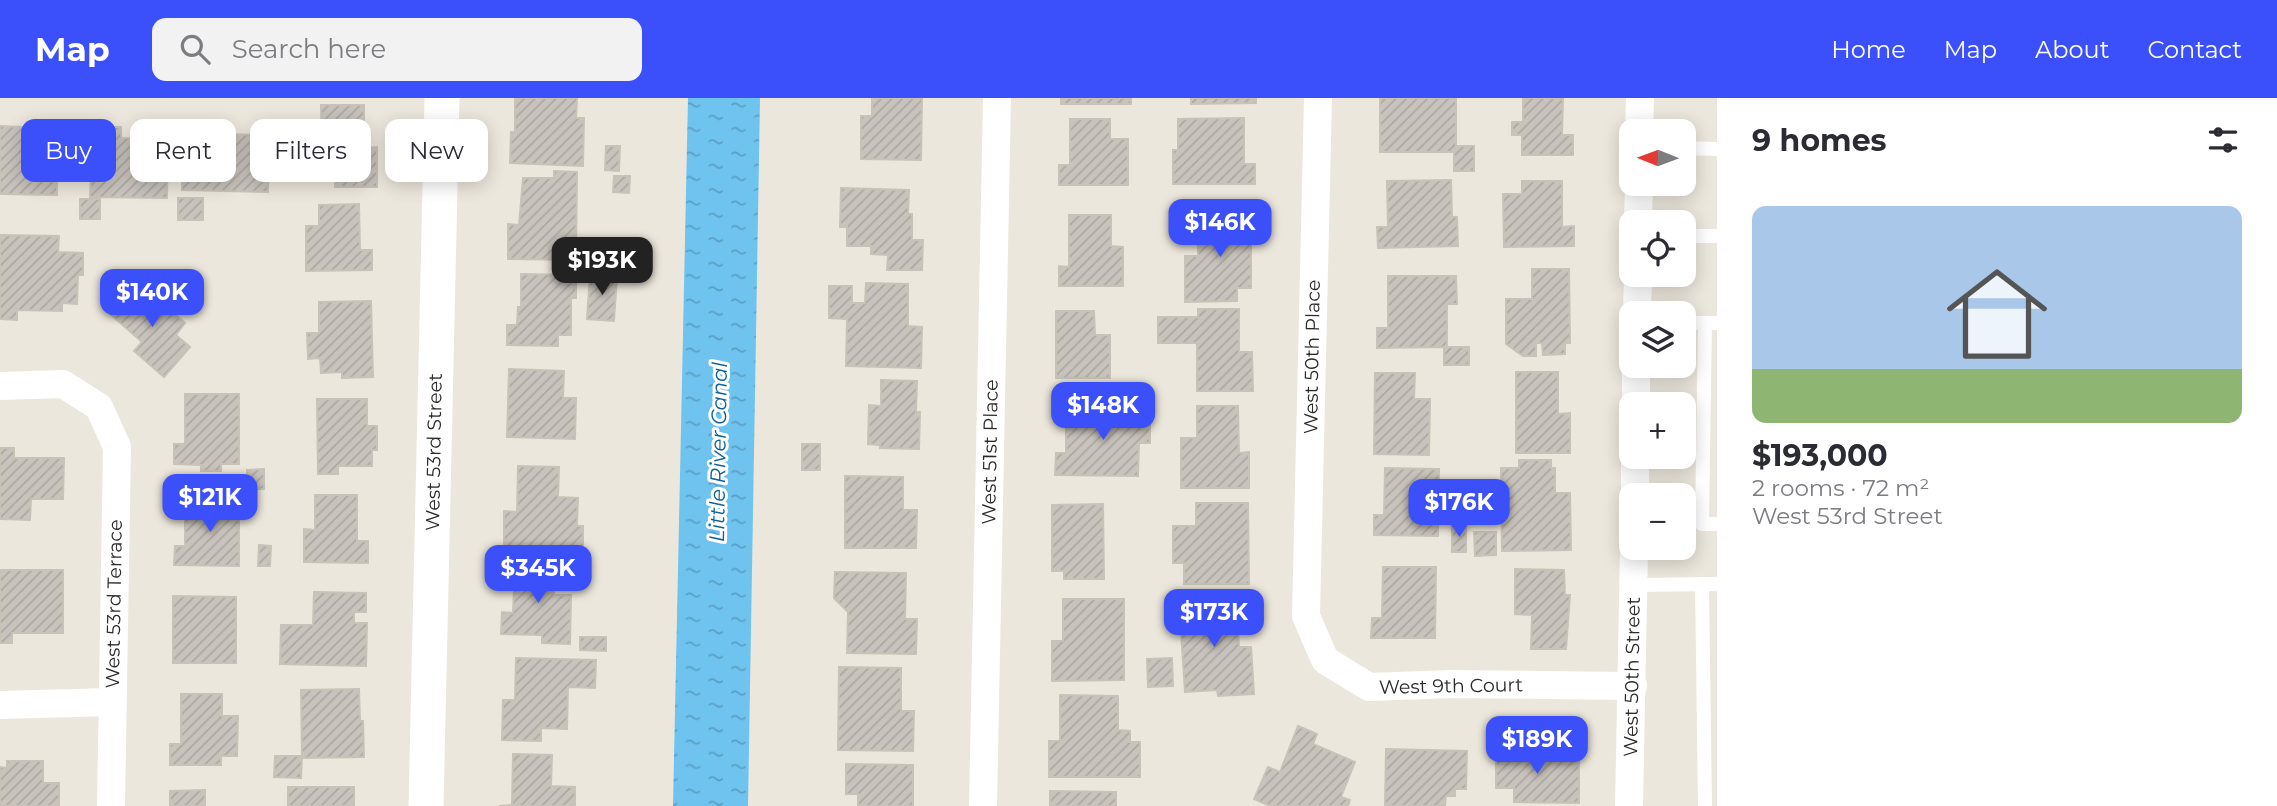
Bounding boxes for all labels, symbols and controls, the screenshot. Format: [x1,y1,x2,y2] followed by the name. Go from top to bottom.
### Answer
[152,18,642,81] search box
[35,29,110,69] text: Map
[176,30,214,68] icon: search
[232,33,386,65] text: Search here
[1831,35,1906,64] text: Home
[1944,35,1997,64] text: Map
[2035,35,2109,64] text: About
[2147,35,2242,64] text: Contact
[21,119,116,182] chip: Buy
[130,119,236,182] chip: Rent
[250,119,371,182] chip: Filters
[385,119,488,182] chip: New
[1619,119,1696,196] north arrow
[1619,119,1696,560] map controls
[2204,121,2242,159] icon: filters
[1752,122,1887,159] text: 9 homes
[1171,200,1269,259] pin: $146K
[1185,208,1255,236] text: $146K
[1619,210,1696,287] button: locate
[553,238,651,297] pin: $193K
[568,246,636,274] text: $193K
[1934,251,2060,377] icon: home
[103,270,201,329] pin: $140K
[116,278,188,306] text: $140K
[1299,280,1325,434] street label: West 50th Place
[1619,301,1696,378] button: layers
[704,361,732,542] water label: Little River Canal
[421,373,447,531] street label: West 53rd Street
[977,379,1003,525] street label: West 51st Place
[1054,382,1152,442] pin: $148K
[1067,391,1139,419] text: $148K
[1619,392,1696,469] button: +
[1752,437,1888,474] text: $193,000
[161,474,259,534] pin: $121K
[1752,474,1929,502] text: 2 rooms · 72 m²
[1410,480,1508,539] pin: $176K
[178,483,242,511] text: $121K
[1619,483,1696,560] button: −
[1425,488,1493,516] text: $176K
[1752,502,1943,530] text: West 53rd Street
[101,519,127,689] street label: West 53rd Terrace
[489,546,587,605] pin: $345K
[501,554,575,582] text: $345K
[1165,589,1263,649] pin: $173K
[1619,597,1645,757] street label: West 50th Street
[1180,598,1248,626] text: $173K
[1379,673,1524,699] street label: West 9th Court
[1488,716,1586,776] pin: $189K
[1502,725,1572,753] text: $189K

